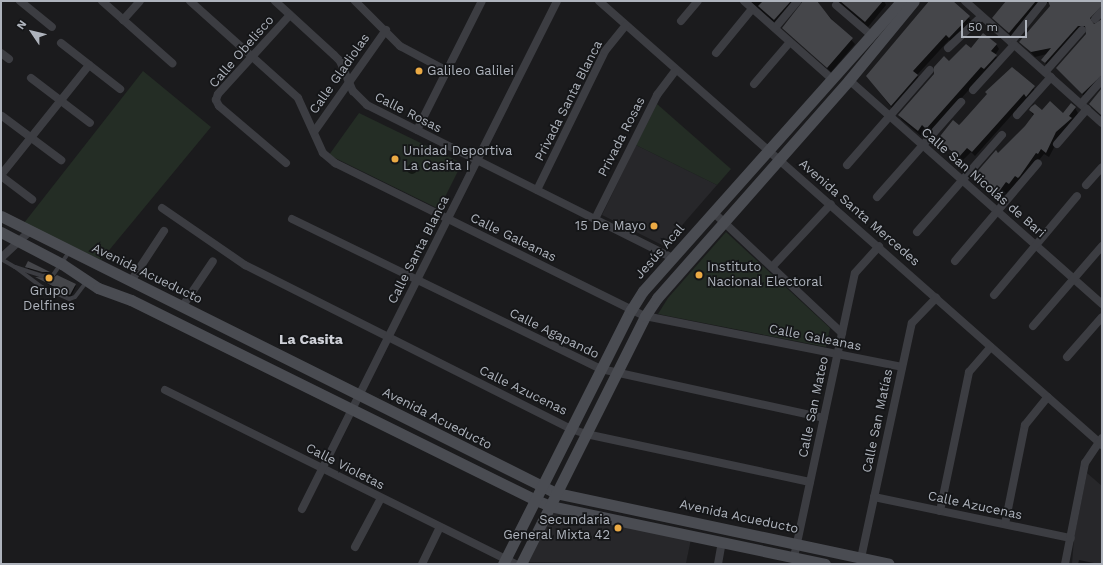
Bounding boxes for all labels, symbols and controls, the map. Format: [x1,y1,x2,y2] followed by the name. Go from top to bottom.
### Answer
[12,12,52,52] north arrow
[963,12,1029,38] scale bar
[206,13,278,91] street label: Calle Obelisco
[14,18,29,32] text: N
[968,20,998,34] text: 50 m
[307,31,373,117] street label: Calle Gladiolas
[532,38,606,164] street label: Privada Santa Blanca
[427,63,514,79] place label: Galileo Galilei
[414,66,424,76] marker: Galileo Galilei
[372,89,444,137] street label: Calle Rosas
[595,94,649,180] street label: Privada Rosas
[918,125,1048,241] street label: Calle San Nicolás de Bari
[403,144,512,175] place label: Unidad Deportiva La Casita I
[390,154,400,164] marker: Unidad Deportiva La Casita I
[795,156,923,270] street label: Avenida Santa Mercedes
[385,193,453,307] street label: Calle Santa Blanca
[467,210,559,266] street label: Calle Galeanas
[575,218,646,234] place label: 15 De Mayo
[632,221,688,283] street label: Jesús Acal
[649,221,659,231] marker: 15 De Mayo
[89,240,205,308] street label: Avenida Acueducto
[707,260,823,291] place label: Instituto Nacional Electoral
[694,270,704,280] marker: Instituto Nacional Electoral
[44,273,54,283] marker: Grupo Delfines
[23,284,75,315] place label: Grupo Delfines
[506,305,602,363] street label: Calle Agapando
[767,321,863,355] street label: Calle Galeanas
[279,331,343,347] district label: La Casita
[796,355,832,459] street label: Calle San Mateo
[476,363,570,419] street label: Calle Azucenas
[859,368,897,474] street label: Calle San Matías
[379,384,495,454] street label: Avenida Acueducto
[303,440,387,494] street label: Calle Violetas
[926,488,1024,524] street label: Calle Azucenas
[678,497,800,537] street label: Avenida Acueducto
[502,513,610,544] place label: Secundaria General Mixta 42
[613,523,623,533] marker: Secundaria General Mixta 42

